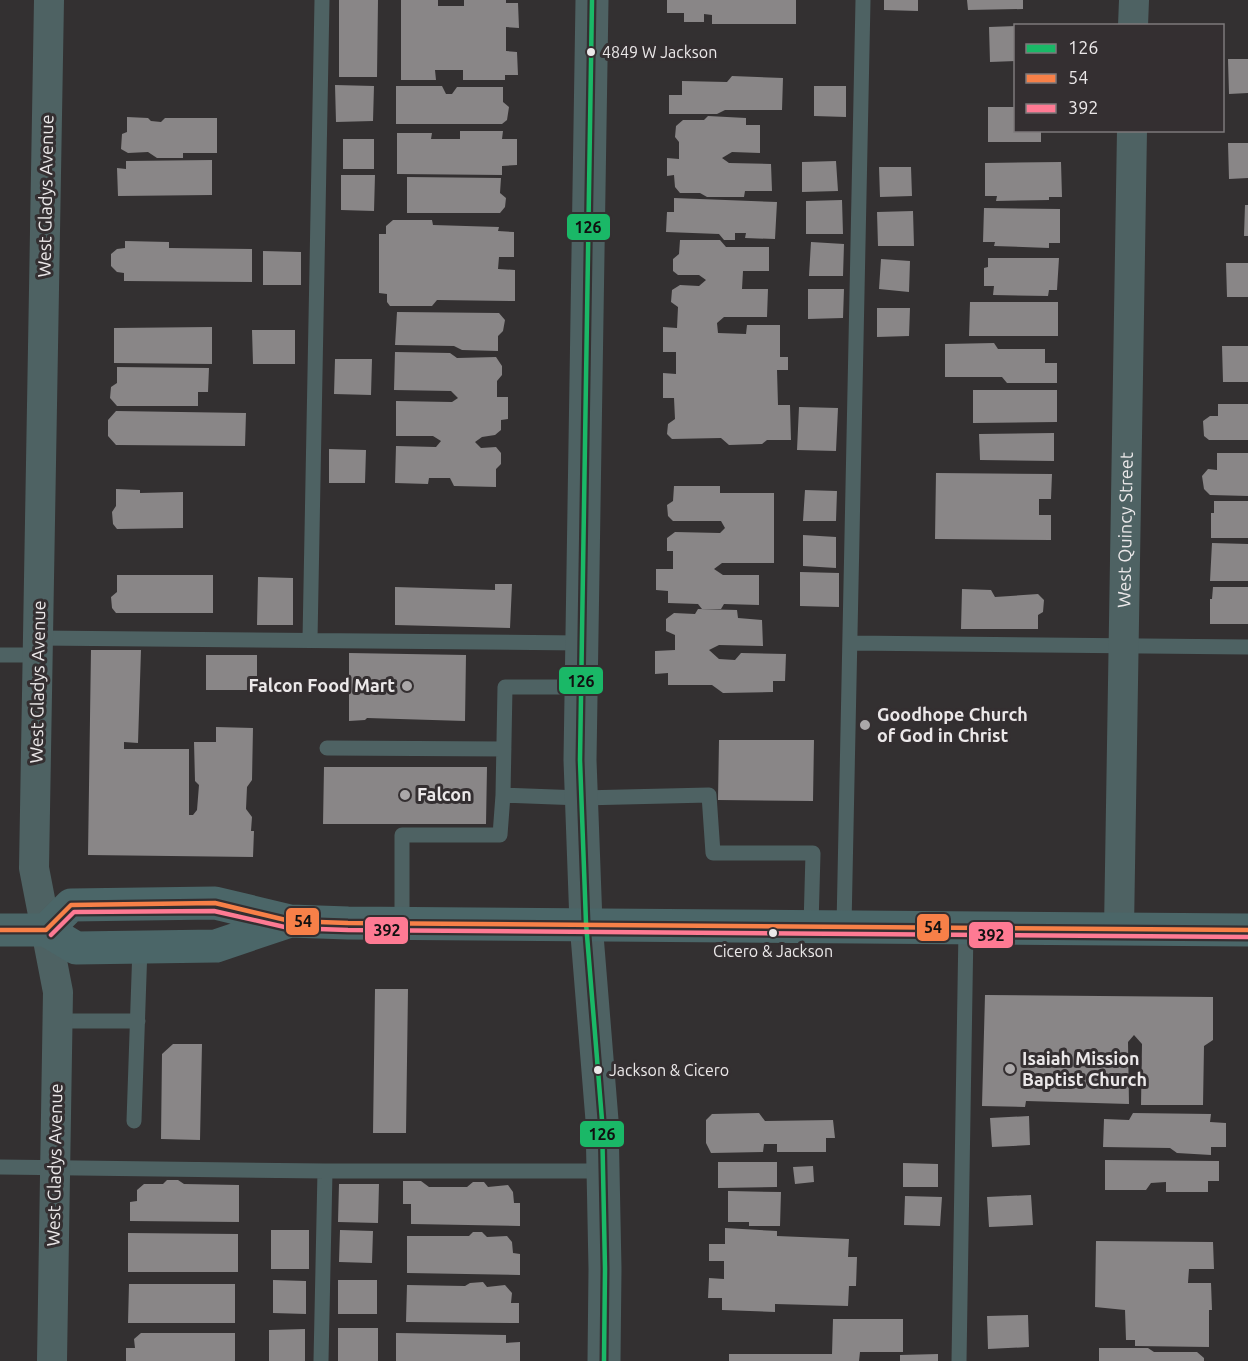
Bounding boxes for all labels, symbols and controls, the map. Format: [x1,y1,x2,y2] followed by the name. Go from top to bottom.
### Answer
[1014,24,1224,132] legend
[1068,37,1098,57] text: 126
[602,43,717,61] place label: 4849 W Jackson
[585,46,597,58] marker: 4849 W Jackson
[1068,67,1088,87] text: 54
[1068,97,1098,117] text: 392
[34,114,56,278] street label: West Gladys Avenue
[566,213,611,241] line badge: 126
[574,218,602,236] text: 126
[1113,452,1136,608] street label: West Quincy Street
[26,600,48,764] street label: West Gladys Avenue
[558,666,604,695] line badge: 126
[567,672,595,690] text: 126
[248,675,395,695] place label: Falcon Food Mart
[400,679,414,693] marker: Falcon Food Mart
[877,704,1028,745] place label: Goodhope Church of God in Christ
[858,718,872,732] marker: Goodhope Church of God in Christ
[417,784,472,804] place label: Falcon
[398,788,412,802] marker: Falcon
[285,907,320,936] line badge: 54
[294,912,312,930] text: 54
[916,913,950,942] line badge: 54
[364,916,409,945] line badge: 392
[924,918,942,936] text: 54
[373,921,401,939] text: 392
[968,921,1014,949] line badge: 392
[977,926,1005,944] text: 392
[767,927,779,939] marker: Cicero & Jackson
[713,942,833,960] place label: Cicero & Jackson
[1022,1048,1147,1089] place label: Isaiah Mission Baptist Church
[609,1061,729,1079] place label: Jackson & Cicero
[1003,1062,1017,1076] marker: Isaiah Mission Baptist Church
[592,1064,604,1076] marker: Jackson & Cicero
[43,1083,65,1247] street label: West Gladys Avenue
[579,1120,625,1148] line badge: 126
[588,1125,616,1143] text: 126

